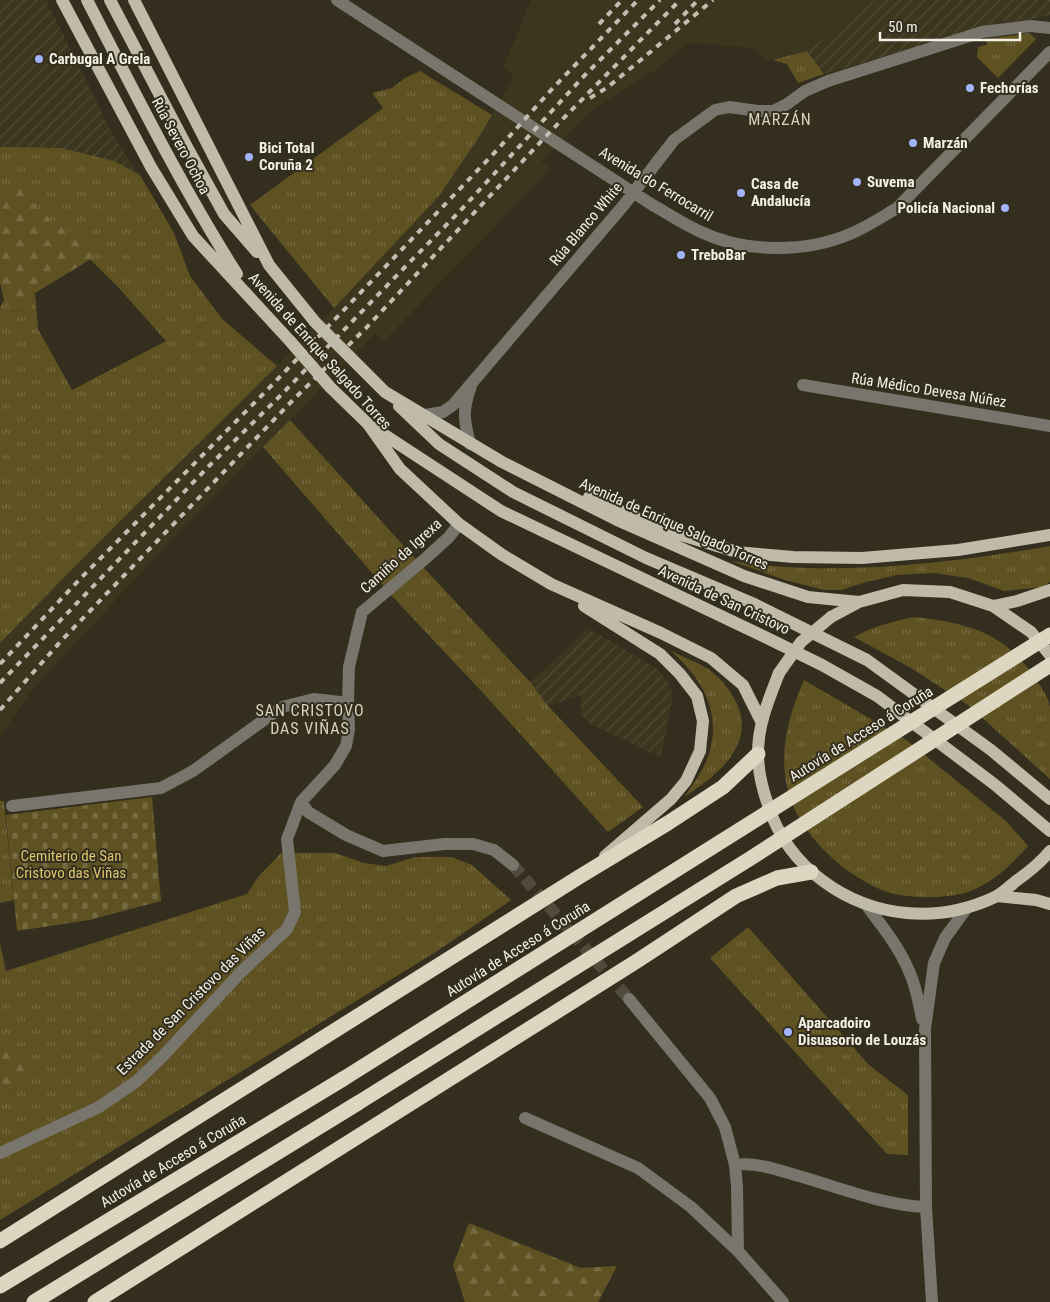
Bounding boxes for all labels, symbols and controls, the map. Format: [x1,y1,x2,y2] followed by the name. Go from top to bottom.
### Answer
[880,10,1020,42] scale bar
[888,18,918,36] text: 50 m
[49,50,150,68] place label: Carbugal A Grela
[33,53,45,65] marker: Carbugal A Grela
[980,79,1039,97] place label: Fechorías
[964,82,976,94] marker: Fechorías
[148,94,214,198] street label: Rúa Severo Ochoa
[748,110,812,129] district label: MARZÁN
[923,134,968,152] place label: Marzán
[907,137,919,149] marker: Marzán
[259,139,314,174] place label: Bici Total Coruña 2
[596,143,716,225] street label: Avenida do Ferrocarril
[243,151,255,163] marker: Bici Total Coruña 2
[867,173,914,191] place label: Suvema
[751,175,811,210] place label: Casa de Andalucía
[851,176,863,188] marker: Suvema
[546,179,626,269] street label: Rúa Blanco White
[735,187,747,199] marker: Casa de Andalucía
[898,199,995,217] place label: Policía Nacional
[999,202,1011,214] marker: Policía Nacional
[691,246,746,264] place label: TreboBar
[675,249,687,261] marker: TreboBar
[245,269,395,433] street label: Avenida de Enrique Salgado Torres
[850,369,1008,411] street label: Rúa Médico Devesa Núñez
[577,474,771,574] street label: Avenida de Enrique Salgado Torres
[357,515,445,597] street label: Camiño da Igrexa
[655,562,793,638] street label: Avenida de San Cristovo
[786,682,936,786] street label: Autovía de Acceso á Coruña
[255,701,365,738] district label: SAN CRISTOVO DAS VIÑAS
[16,847,126,882] park label: Cemiterio de San Cristovo das Viñas
[443,897,593,1001] street label: Autovía de Acceso á Coruña
[113,923,269,1079] street label: Estrada de San Cristovo das Viñas
[798,1014,926,1049] place label: Aparcadoiro Disuasorio de Louzás
[782,1026,794,1038] marker: Aparcadoiro Disuasorio de Louzás
[97,1110,249,1212] street label: Autovía de Acceso á Coruña

